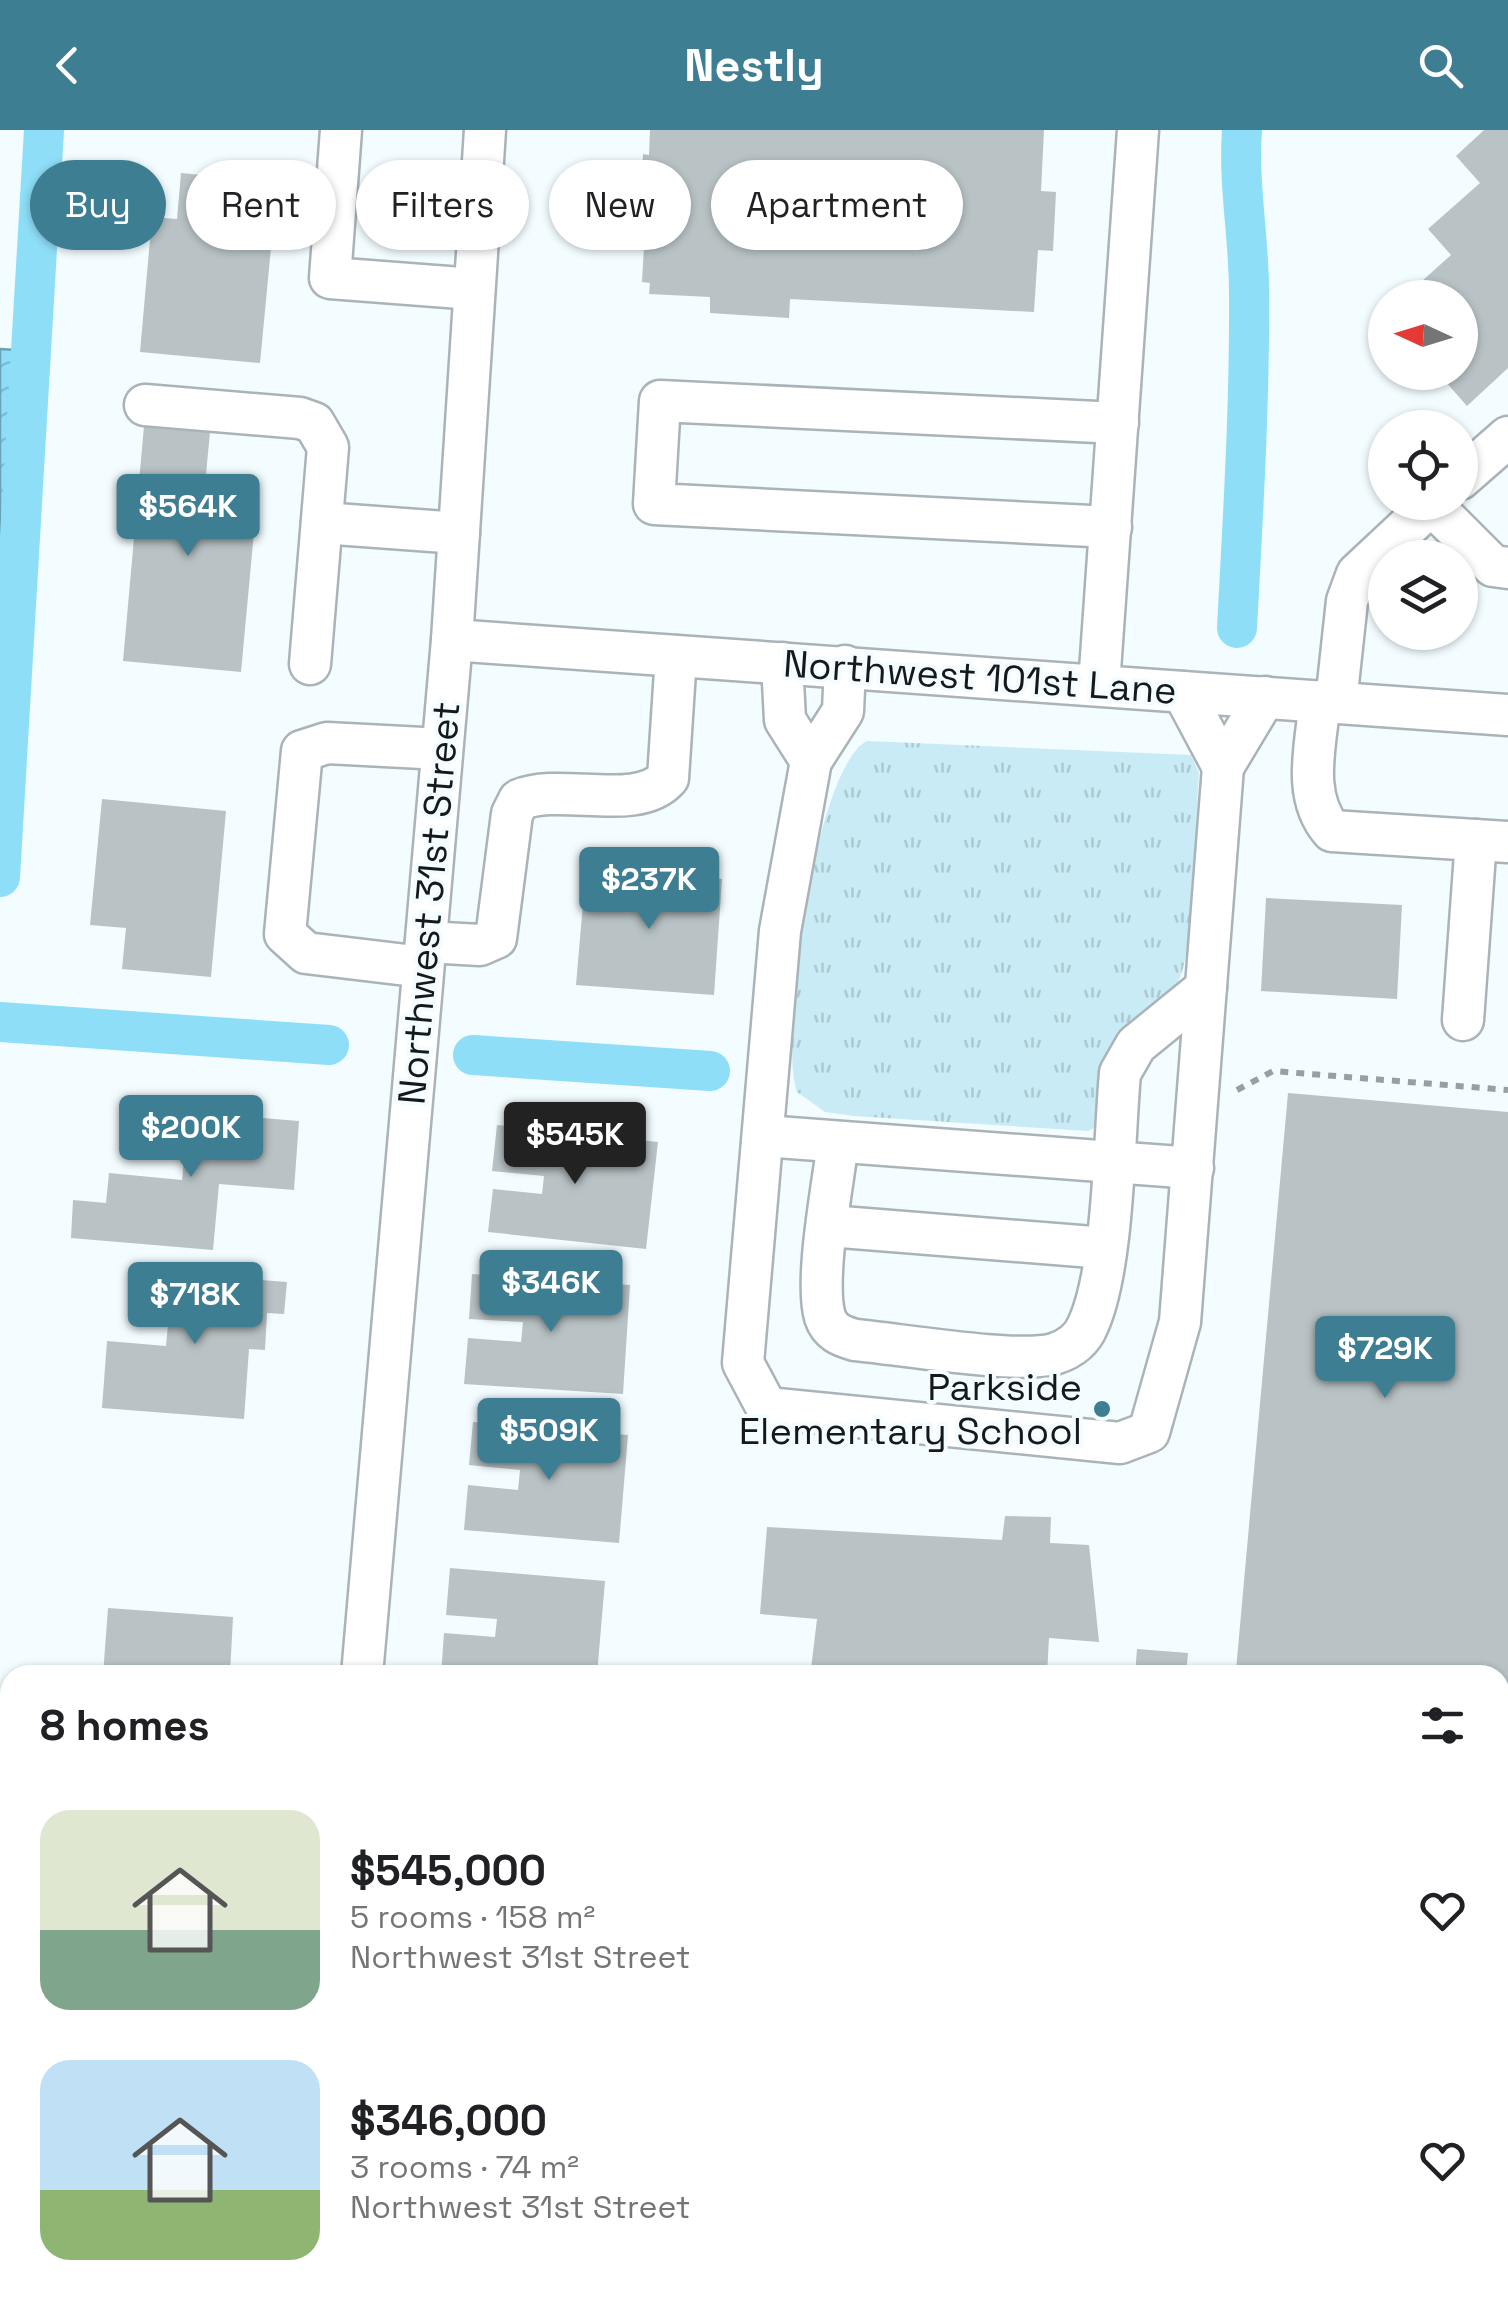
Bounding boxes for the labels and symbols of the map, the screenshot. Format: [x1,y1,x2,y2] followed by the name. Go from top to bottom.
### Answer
[1368,280,1478,390] north arrow
[118,474,258,559] pin: $564K
[782,639,1178,715] street label: Northwest 101st Lane
[387,700,471,1106] street label: Northwest 31st Street
[579,847,719,932] pin: $237K
[121,1095,261,1180] pin: $200K
[505,1102,645,1187] pin: $545K
[481,1250,621,1335] pin: $346K
[125,1262,265,1347] pin: $718K
[1315,1316,1455,1401] pin: $729K
[739,1363,1082,1455] place label: Parkside Elementary School
[479,1398,619,1483] pin: $509K
[1091,1398,1113,1420] marker: Parkside Elementary School

